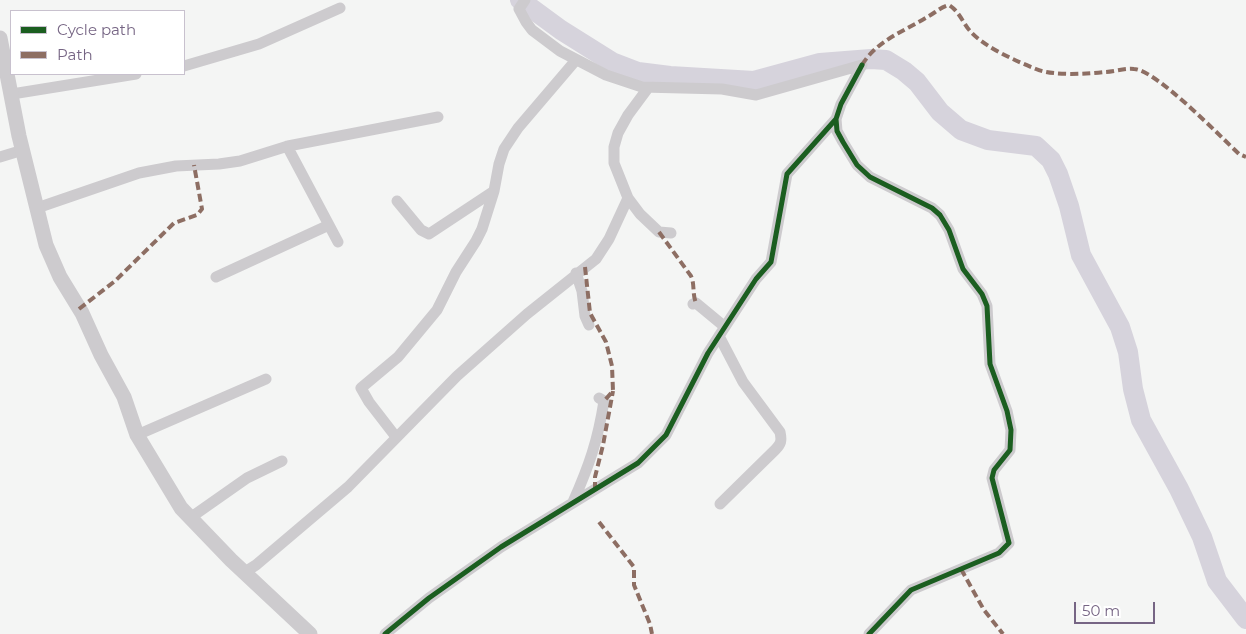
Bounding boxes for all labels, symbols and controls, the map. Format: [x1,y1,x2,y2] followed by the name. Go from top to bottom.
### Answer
[10,10,185,75] legend
[57,20,136,39] text: Cycle path
[57,45,93,64] text: Path
[1076,592,1157,624] scale bar
[1082,601,1120,620] text: 50 m

